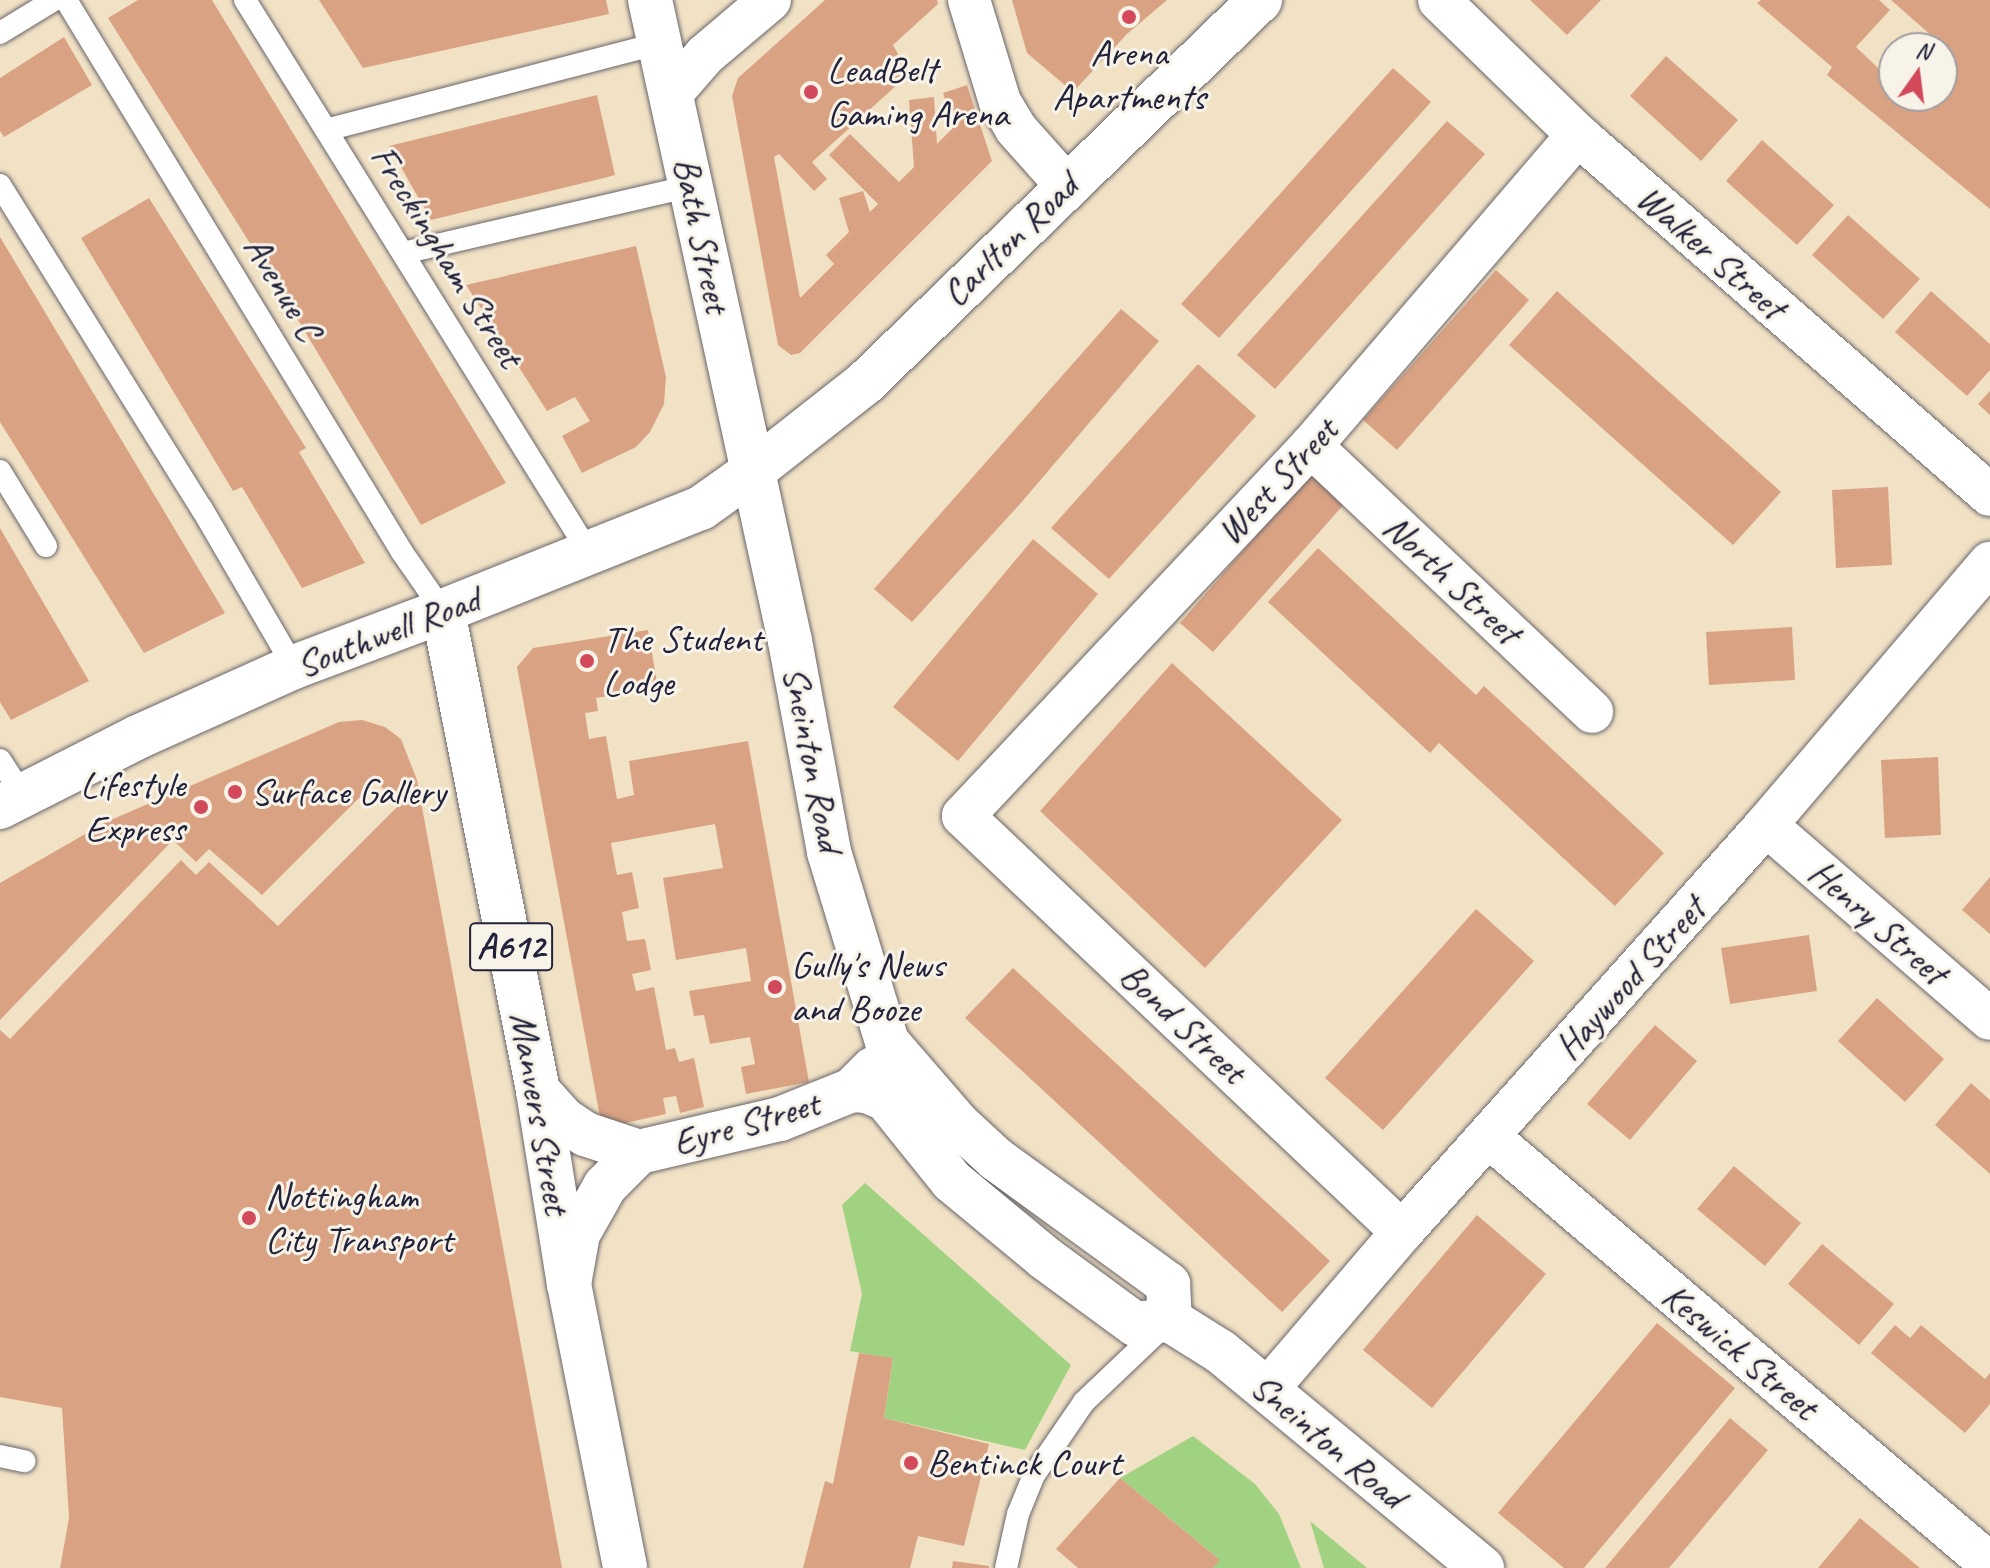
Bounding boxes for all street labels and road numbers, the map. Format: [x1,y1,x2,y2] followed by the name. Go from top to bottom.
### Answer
[360,136,534,376] street label: Freckingham Street
[663,153,741,317] street label: Bath Street
[933,164,1087,316] street label: Carlton Road
[1627,175,1795,329] street label: Walker Street
[234,227,332,349] street label: Avenue C
[1207,408,1347,554] street label: West Street
[1374,504,1530,654] street label: North Street
[290,576,486,688] street label: Southwell Road
[773,663,853,855] street label: Sneinton Road
[1799,849,1957,995] street label: Henry Street
[1545,887,1715,1069] street label: Haywood Street
[469,915,553,979] road number: A612
[1110,953,1256,1093] street label: Bond Street
[500,1008,580,1218] street label: Manvers Street
[667,1080,825,1166] street label: Eyre Street
[1653,1273,1827,1429] street label: Keswick Street
[1242,1363,1414,1519] street label: Sneinton Road

